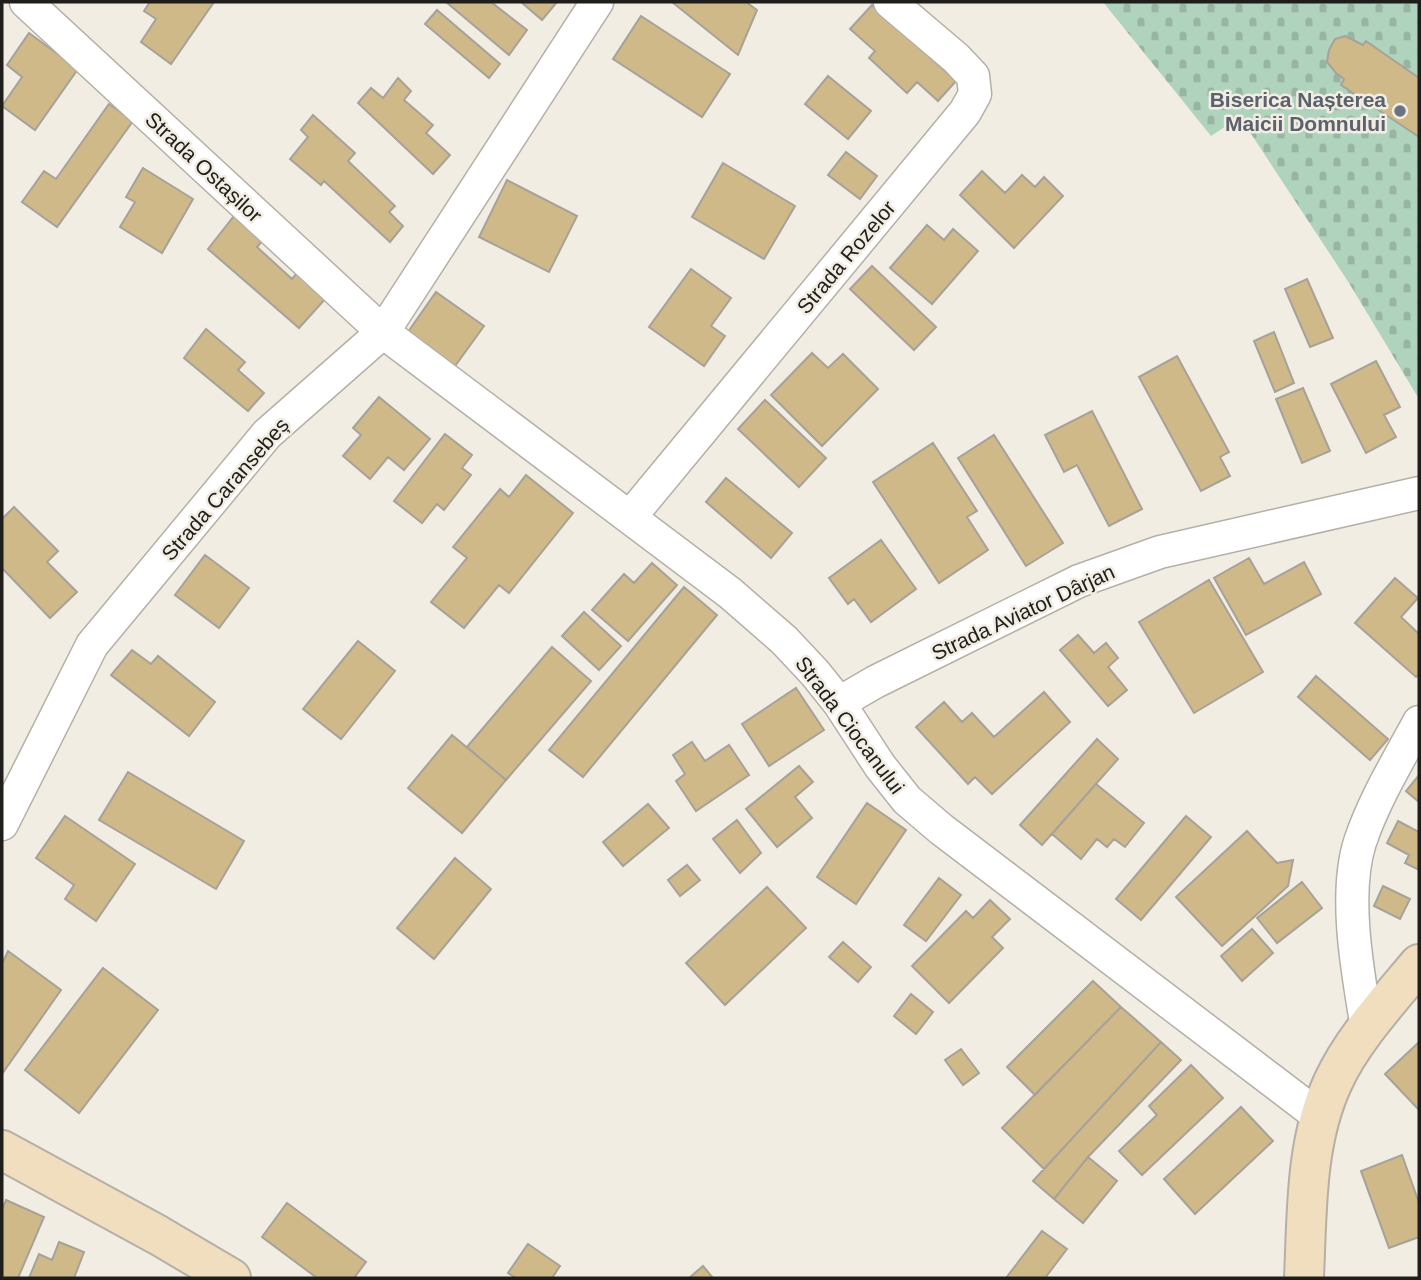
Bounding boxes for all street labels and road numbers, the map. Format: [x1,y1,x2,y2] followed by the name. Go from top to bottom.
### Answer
[141,107,267,227] street label: Strada Ostașilor
[792,196,900,318] street label: Strada Rozelor
[157,413,293,565] street label: Strada Caransebeș
[928,559,1118,665] street label: Strada Aviator Dârjan
[791,652,909,798] street label: Strada Ciocanului

